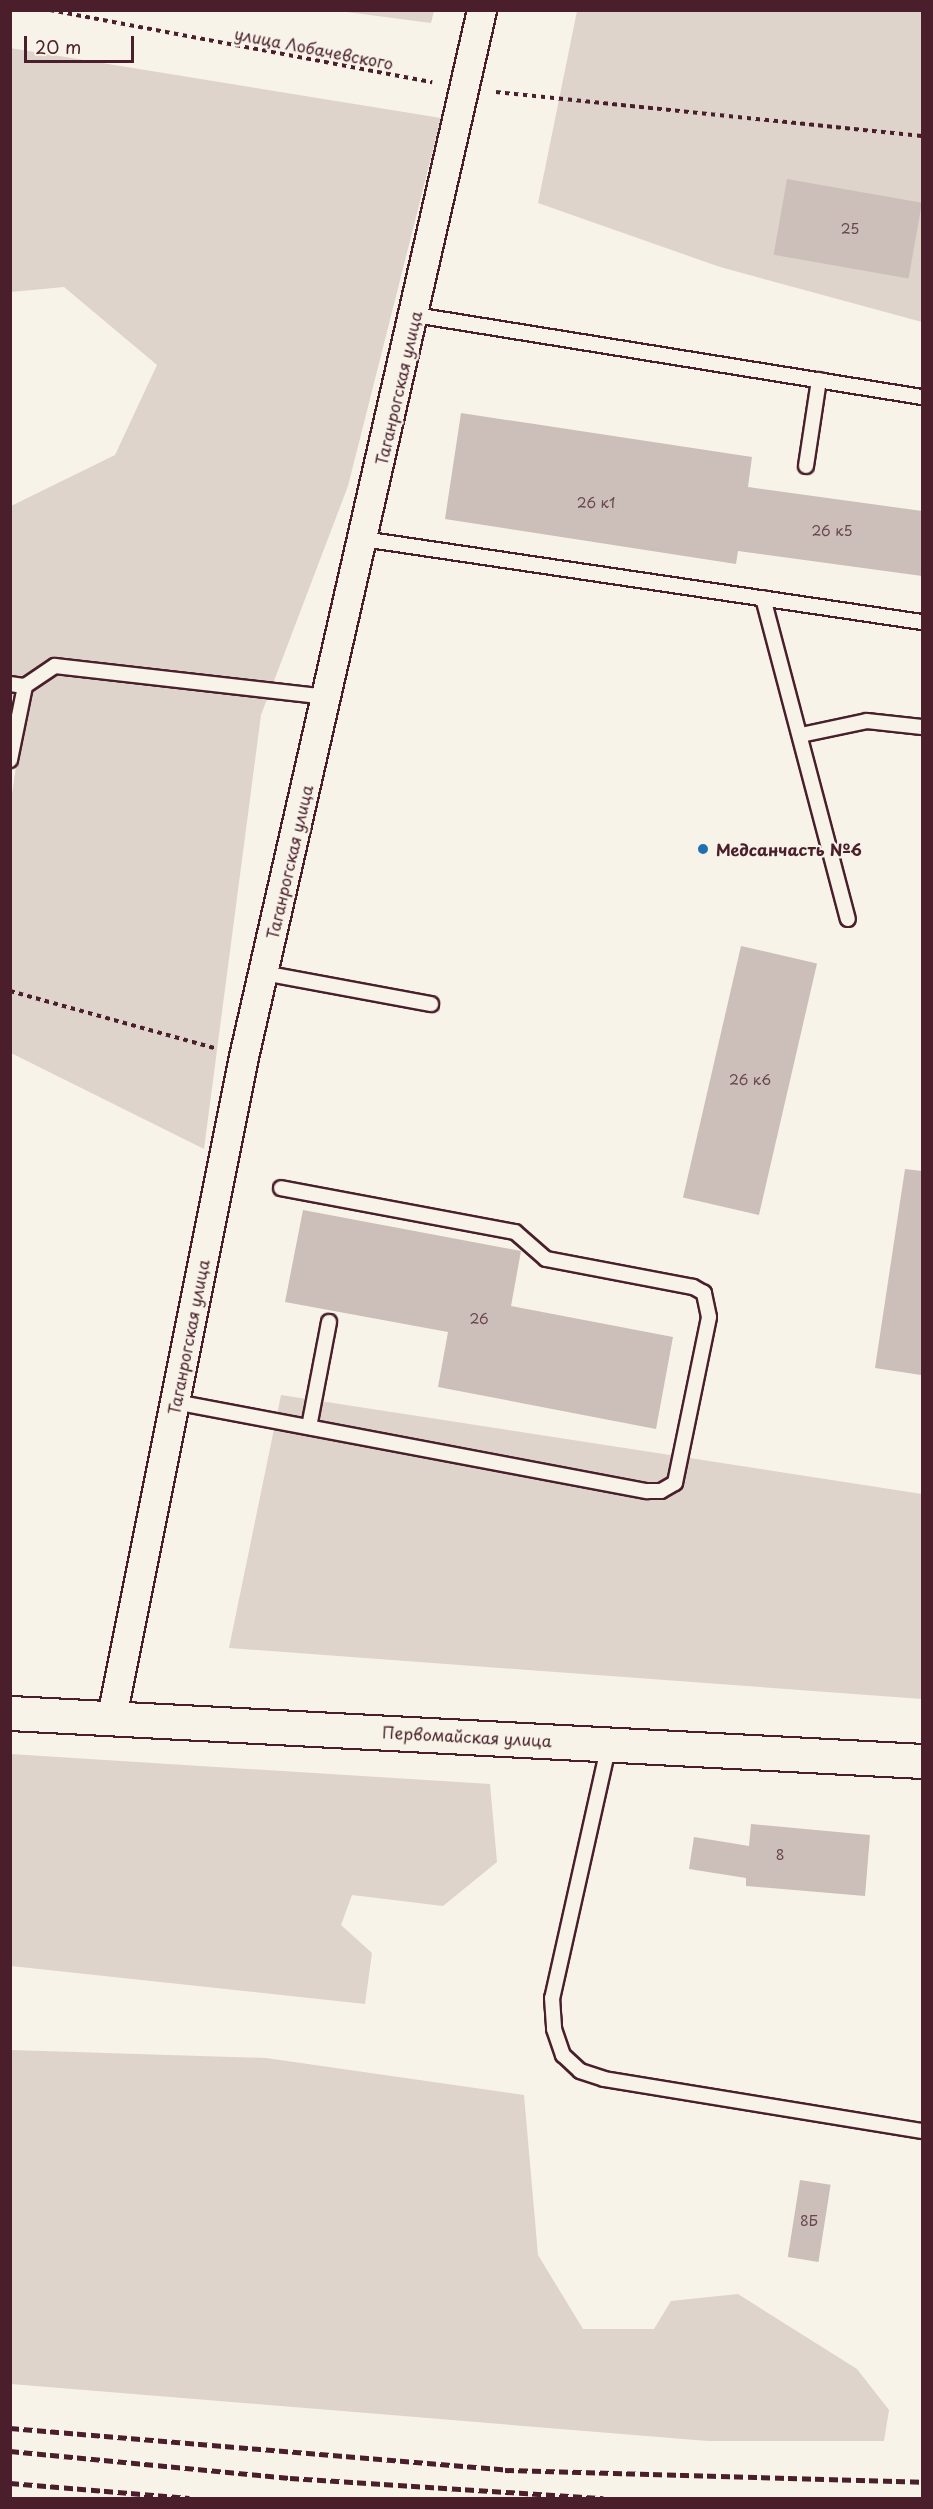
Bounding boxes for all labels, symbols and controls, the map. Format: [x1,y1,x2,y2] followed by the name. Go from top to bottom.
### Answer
[233,23,395,73] street label: улица Лобачевского
[27,24,136,62] scale bar
[35,33,81,60] text: 20 m
[841,221,859,237] house number: 25
[371,308,425,468] street label: Таганрогская улица
[577,495,615,511] house number: 26 к1
[811,523,853,539] house number: 26 к5
[262,782,316,942] street label: Таганрогская улица
[716,839,862,859] place label: Медсанчасть №6
[694,840,712,858] marker: Медсанчасть №6
[729,1072,771,1088] house number: 26 к6
[163,1257,213,1417] street label: Таганрогская улица
[469,1311,489,1327] house number: 26
[381,1722,553,1750] street label: Первомайская улица
[776,1847,784,1863] house number: 8
[800,2213,818,2229] house number: 8Б

